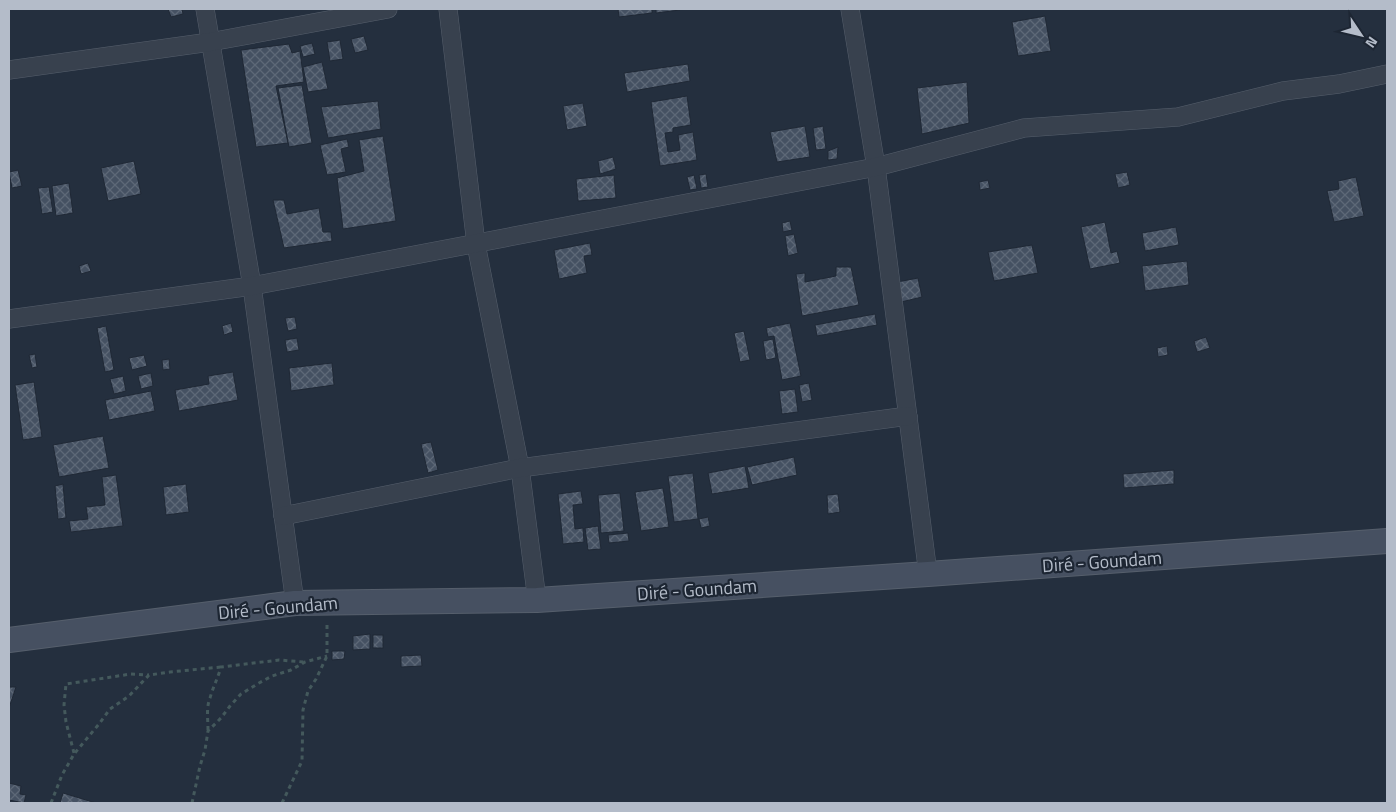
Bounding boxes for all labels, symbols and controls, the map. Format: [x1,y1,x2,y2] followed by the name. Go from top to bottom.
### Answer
[1336,10,1386,60] north arrow
[1361,33,1383,53] text: N
[1041,544,1163,579] street label: Diré - Goundam
[636,572,758,607] street label: Diré - Goundam
[217,589,339,626] street label: Diré - Goundam

